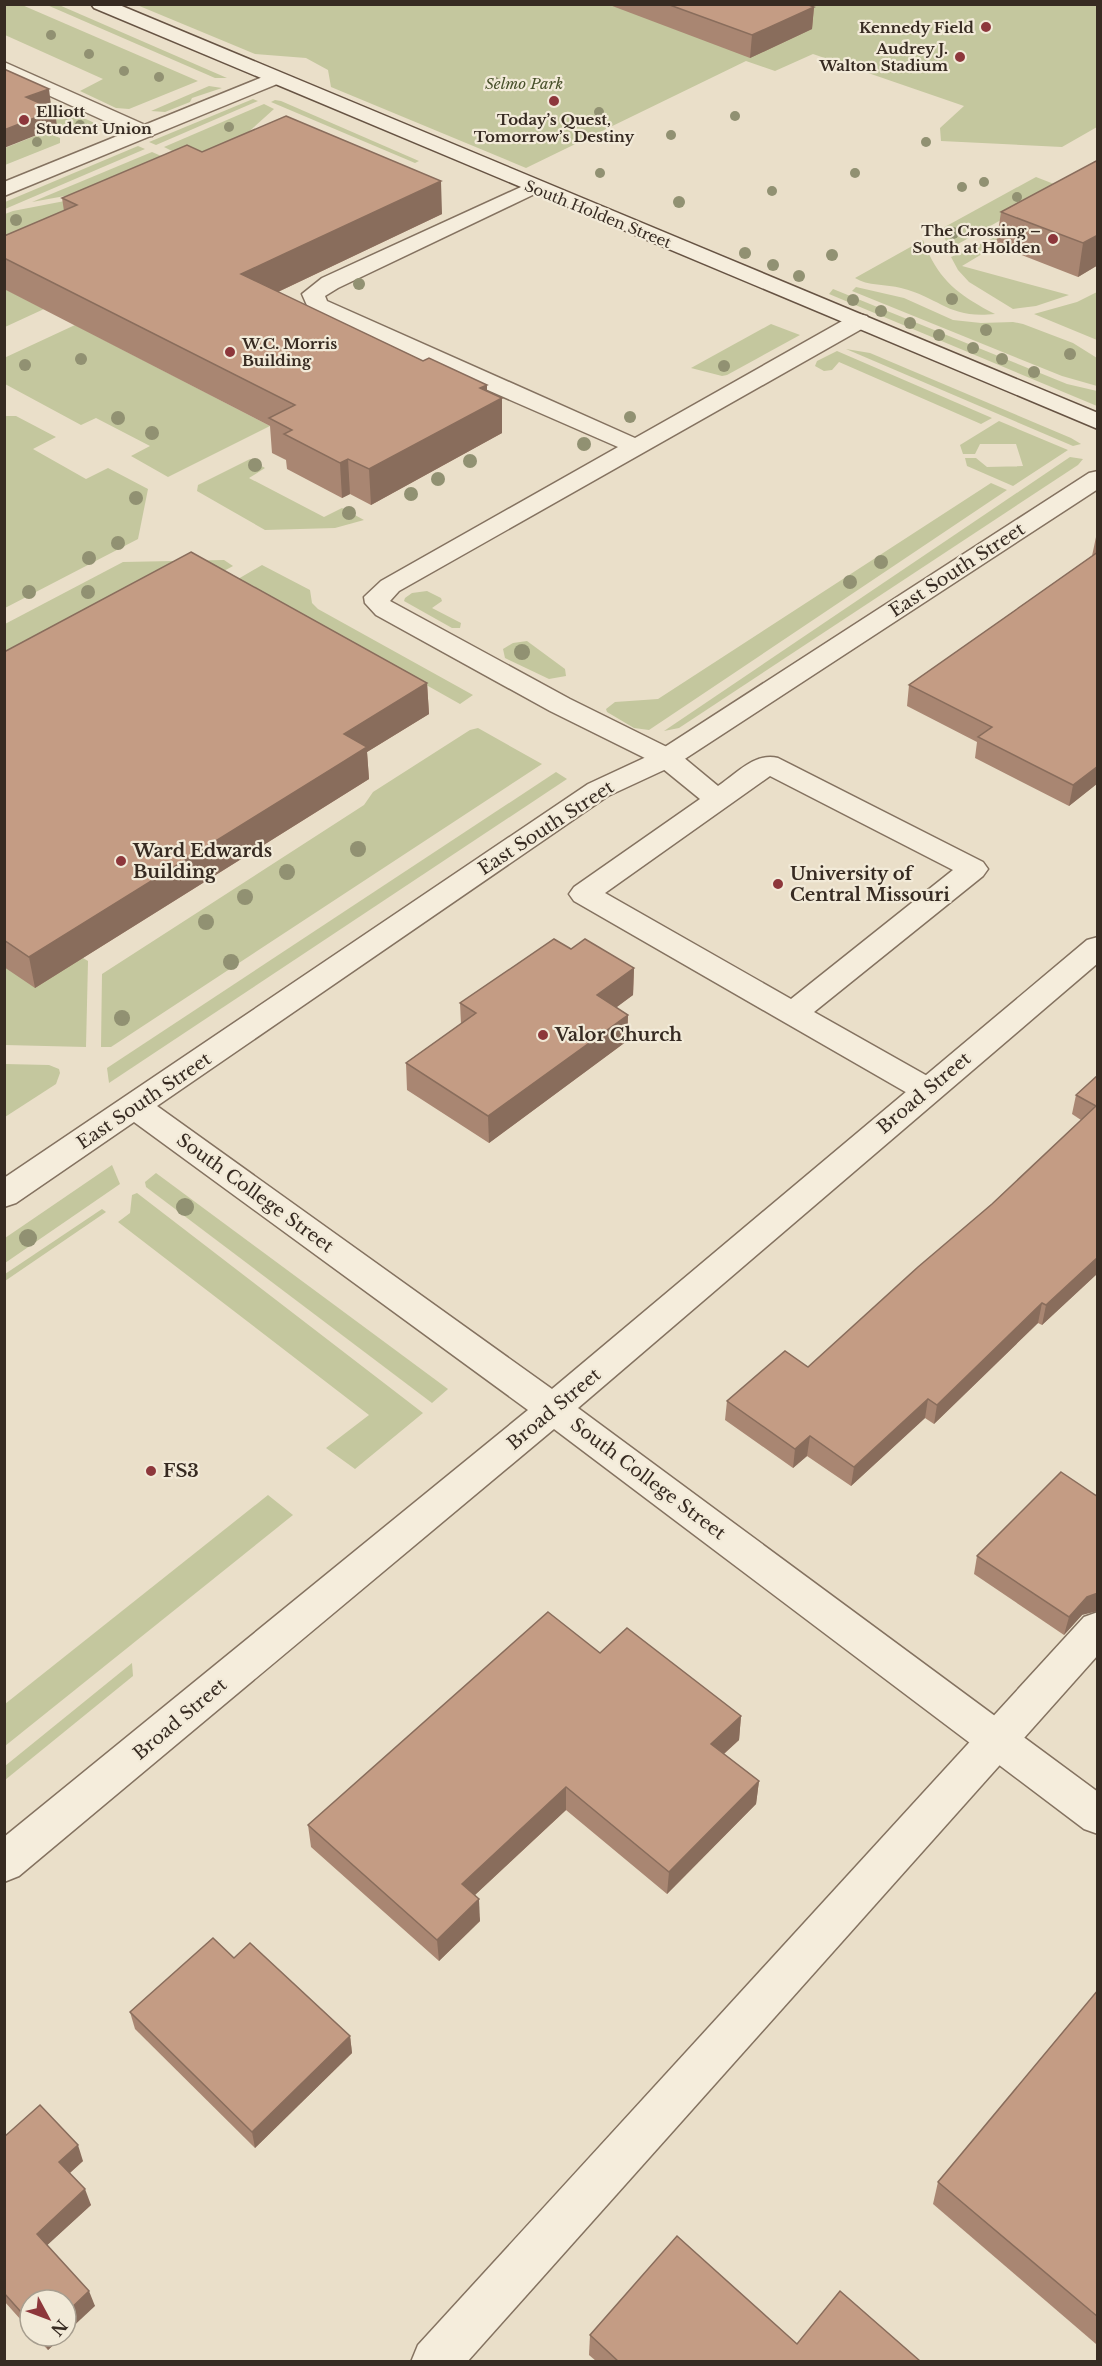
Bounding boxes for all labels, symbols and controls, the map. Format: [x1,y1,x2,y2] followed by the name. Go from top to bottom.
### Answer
[859,18,975,37] place label: Kennedy Field
[979,20,993,34] marker: Kennedy Field
[818,39,948,75] place label: Audrey J. Walton Stadium
[953,50,967,64] marker: Audrey J. Walton Stadium
[485,74,563,93] park label: Selmo Park
[547,94,561,108] marker: Today’s Quest, Tomorrow’s Destiny
[36,102,152,138] place label: Elliott Student Union
[474,110,635,146] place label: Today’s Quest, Tomorrow’s Destiny
[17,113,31,127] marker: Elliott Student Union
[522,176,674,252] street label: South Holden Street
[913,221,1041,257] place label: The Crossing – South at Holden
[1046,232,1060,246] marker: The Crossing – South at Holden
[241,334,337,370] place label: W.C. Morris Building
[223,345,237,359] marker: W.C. Morris Building
[885,518,1029,622] street label: East South Street
[474,776,618,880] street label: East South Street
[132,840,272,883] place label: Ward Edwards Building
[114,854,128,868] marker: Ward Edwards Building
[790,863,950,906] place label: University of Central Missouri
[771,877,785,891] marker: University of Central Missouri
[554,1024,682,1046] place label: Valor Church
[536,1028,550,1042] marker: Valor Church
[873,1047,975,1139] street label: Broad Street
[73,1048,215,1154] street label: East South Street
[172,1129,338,1257] street label: South College Street
[503,1363,605,1455] street label: Broad Street
[566,1414,730,1545] street label: South College Street
[163,1460,199,1482] place label: FS3
[144,1464,158,1478] marker: FS3
[129,1673,231,1765] street label: Broad Street
[18,2288,78,2348] north arrow
[47,2316,72,2340] text: N

